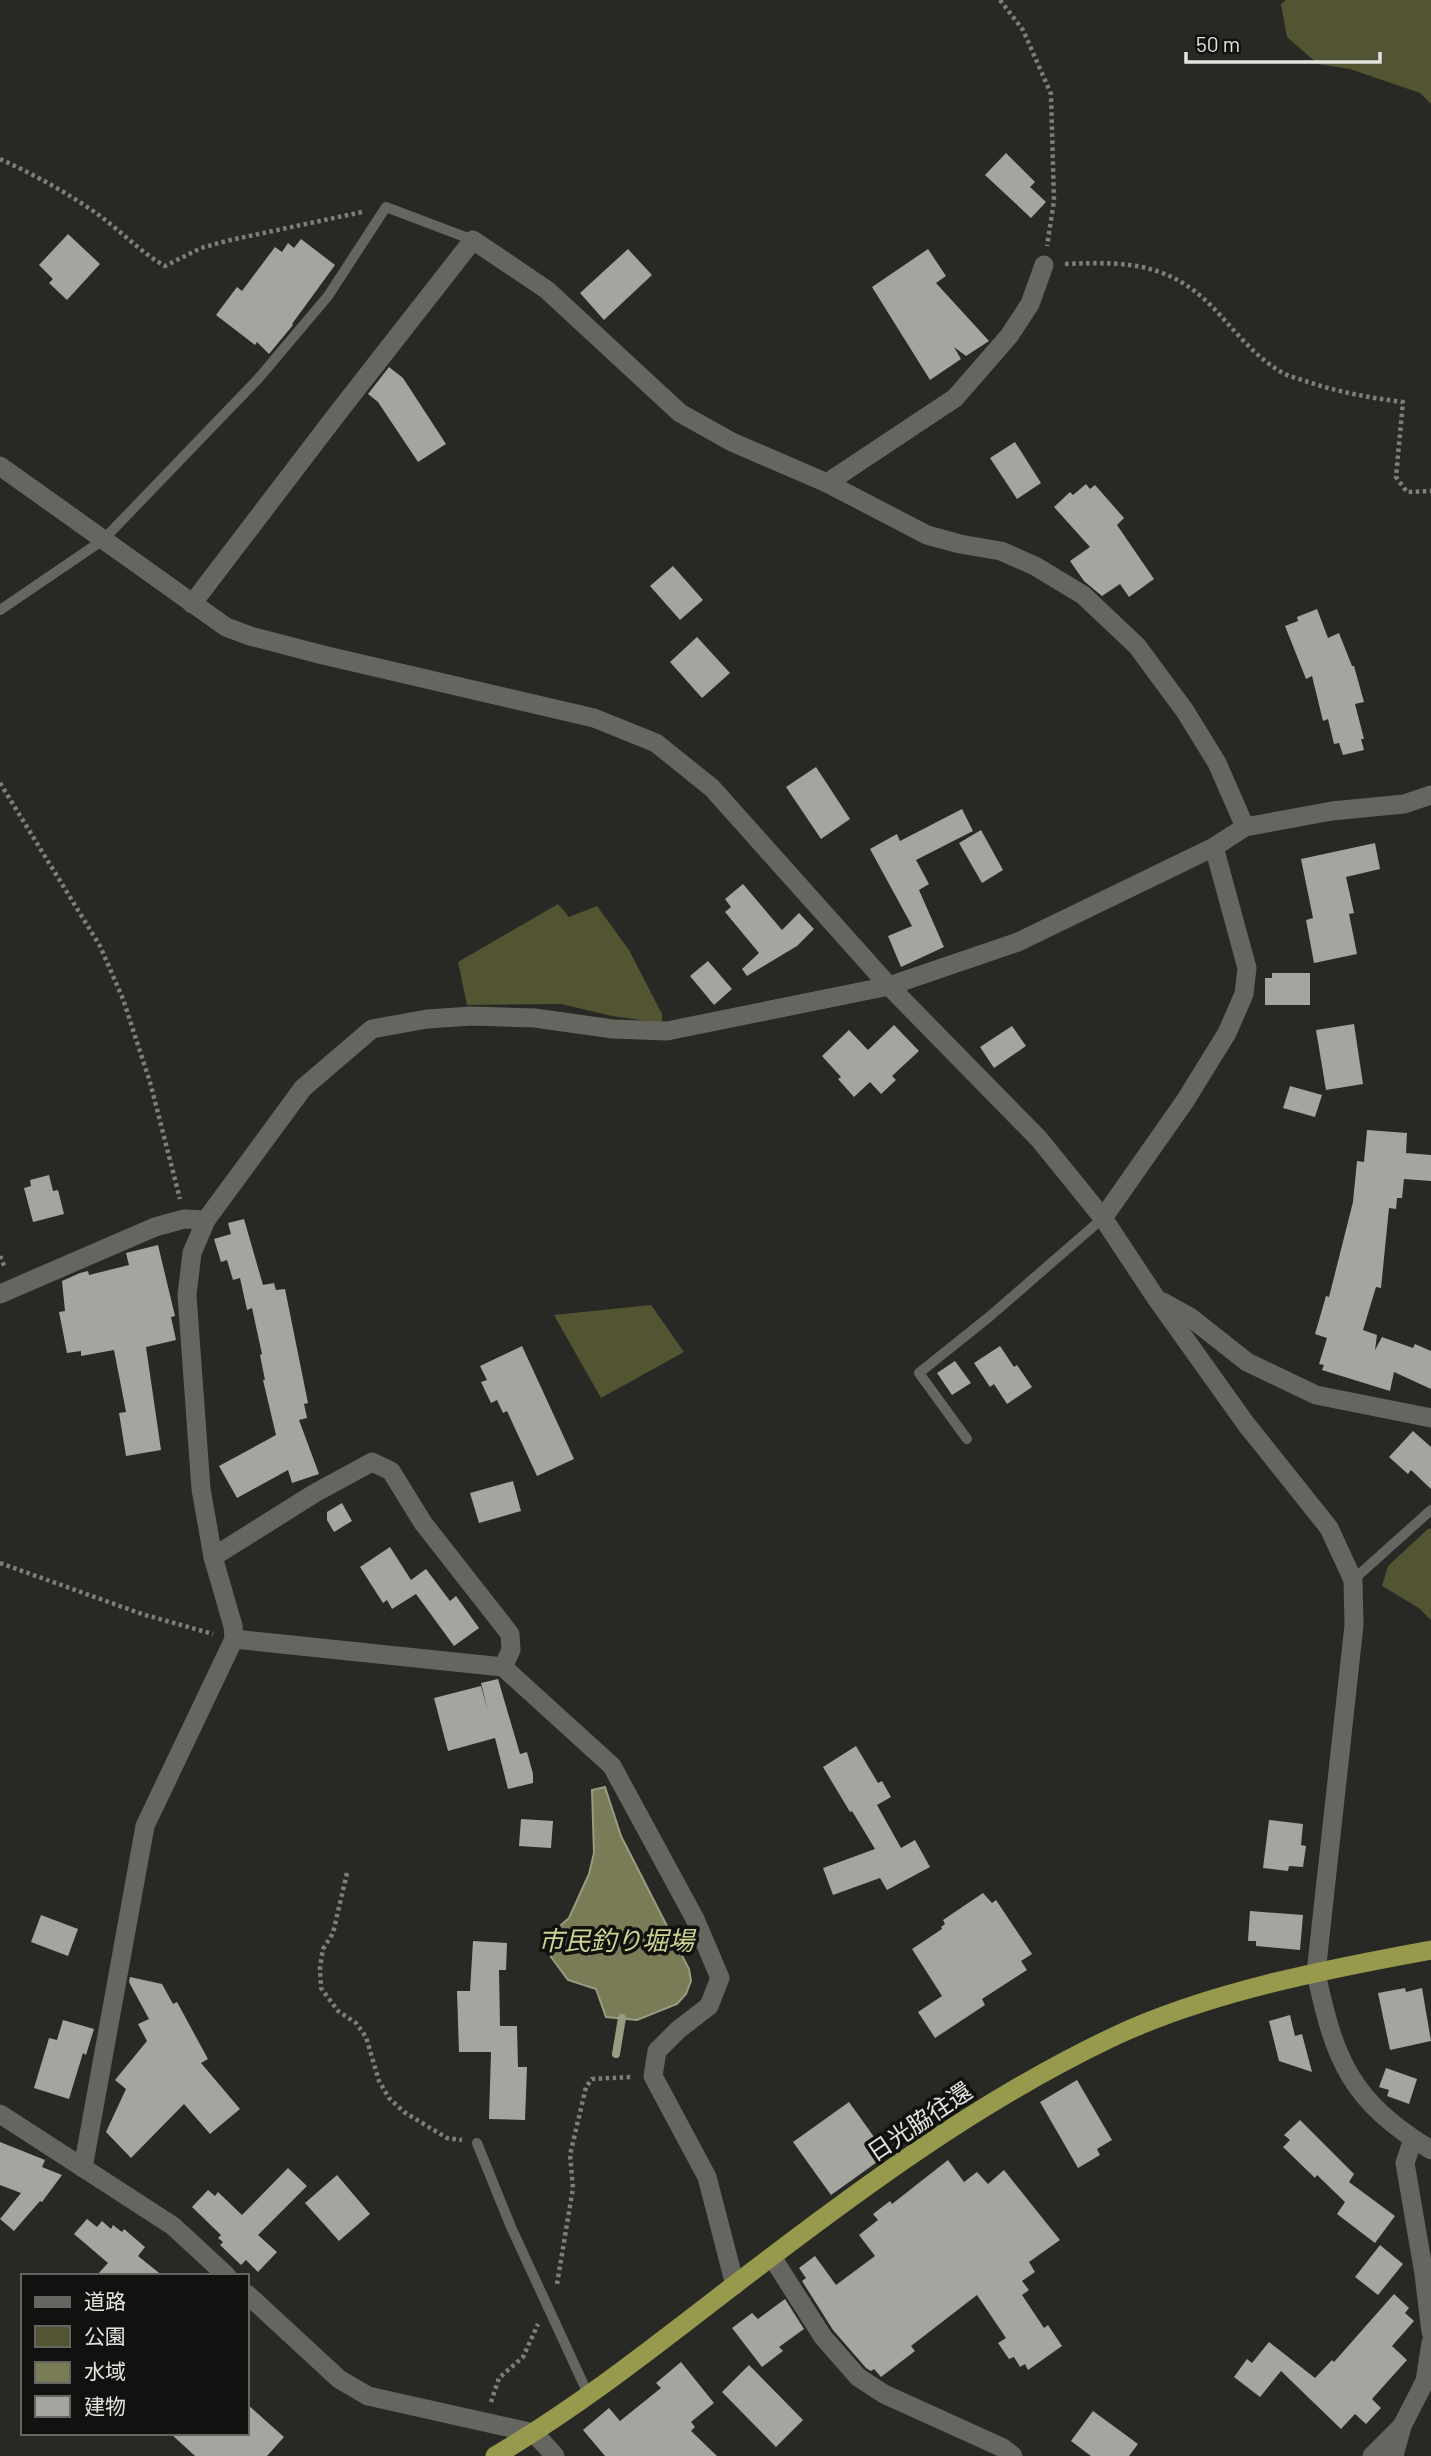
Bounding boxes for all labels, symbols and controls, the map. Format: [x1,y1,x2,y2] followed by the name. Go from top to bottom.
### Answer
[1186,21,1380,65] scale bar
[1196,31,1240,56] text: 50 m
[538,1924,697,1955] water label: 市民釣り堀場
[861,2075,977,2166] street label: 日光脇往還
[21,2274,248,2435] legend
[84,2288,126,2313] text: 道路
[84,2323,126,2348] text: 公園
[84,2358,126,2383] text: 水域
[84,2393,126,2418] text: 建物

